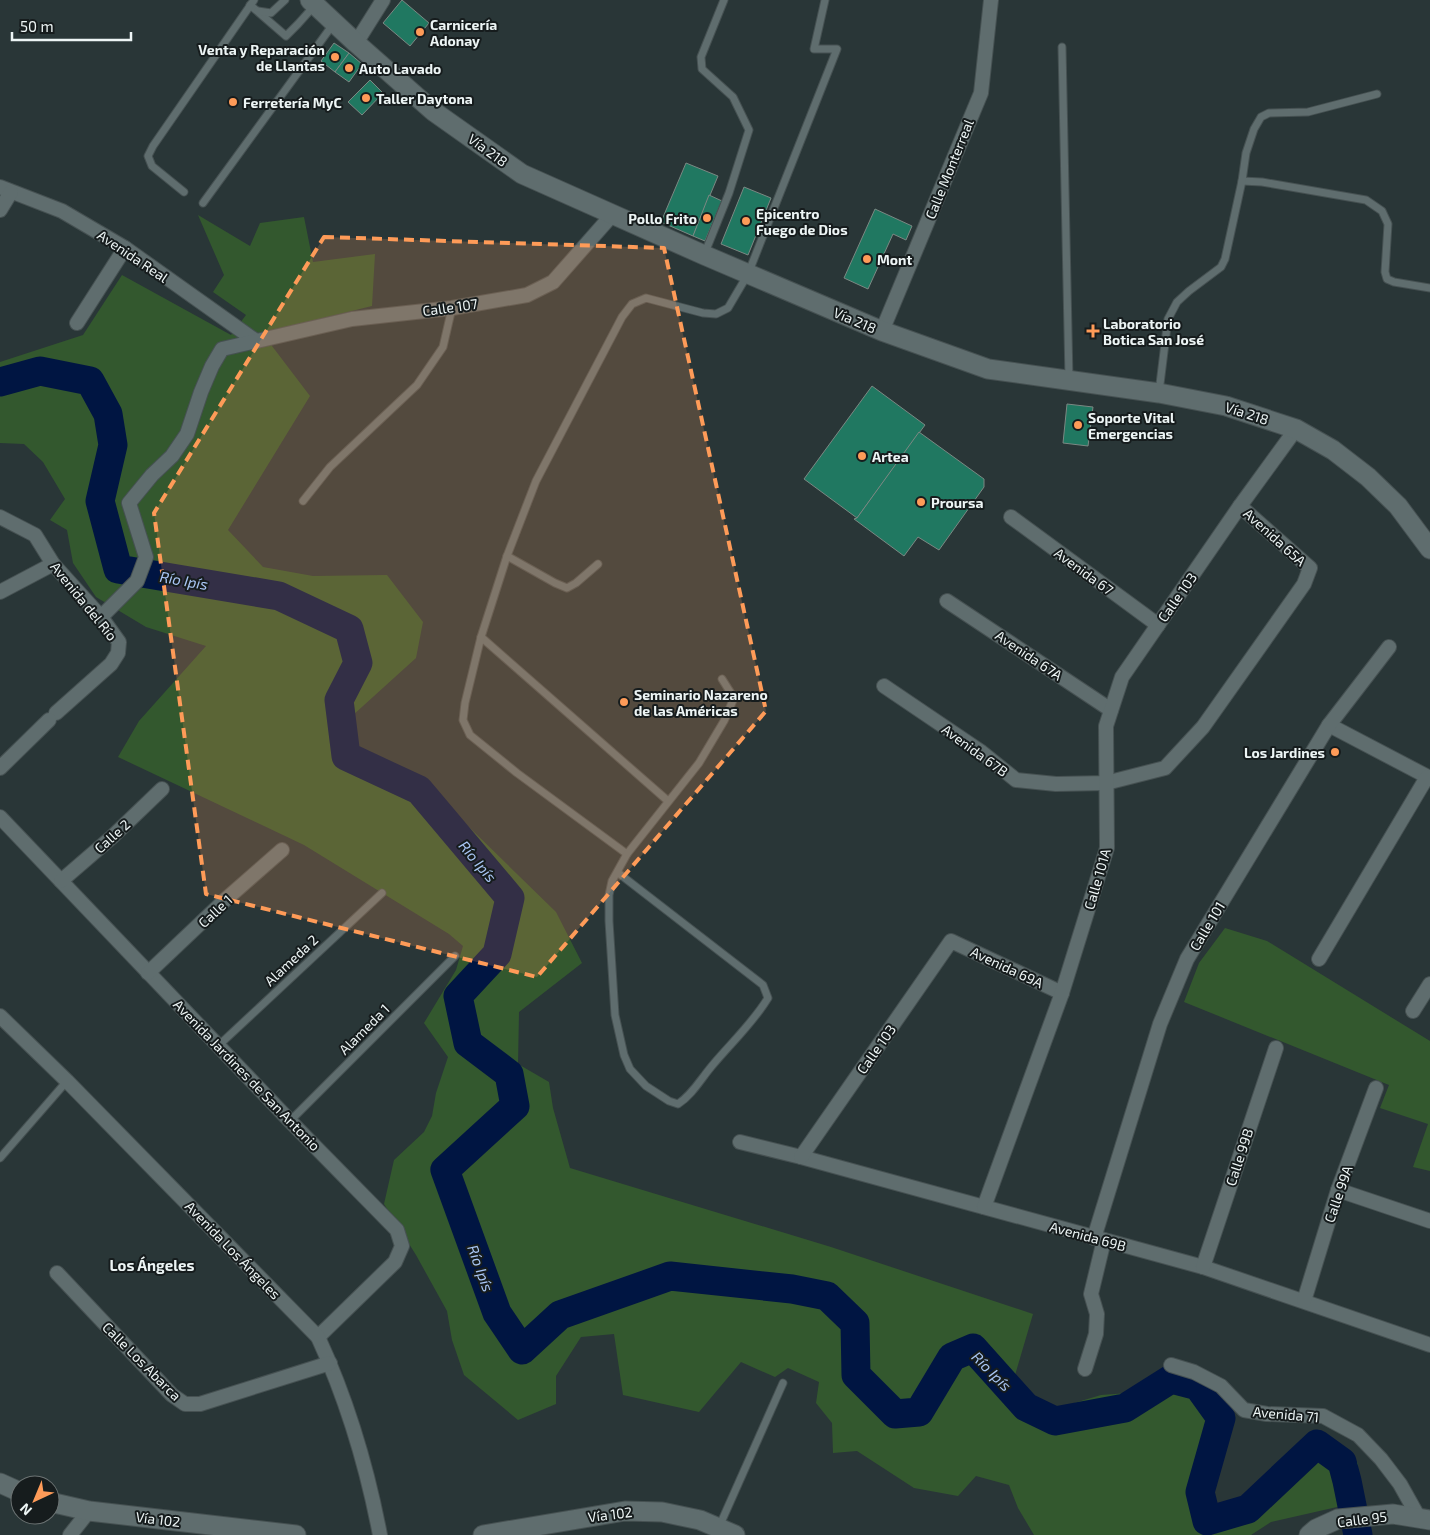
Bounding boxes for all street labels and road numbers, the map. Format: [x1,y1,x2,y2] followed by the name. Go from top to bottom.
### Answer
[921,116,977,221] street label: Calle Monterreal
[465,130,511,170] street label: Vía 218
[94,226,172,286] street label: Avenida Real
[421,295,479,319] street label: Calle 107
[831,303,879,337] street label: Vía 218
[1223,398,1271,428] street label: Vía 218
[1240,505,1310,570] street label: Avenida 65A
[1051,544,1117,598] street label: Avenida 67
[47,558,121,644] street label: Avenida del Río
[1154,569,1200,625] street label: Calle 103
[992,626,1066,684] street label: Avenida 67A
[939,720,1011,780] street label: Avenida 67B
[91,815,134,857] street label: Calle 2
[1080,846,1114,912] street label: Calle 101A
[195,891,235,931] street label: Calle 1
[1186,898,1228,954] street label: Calle 101
[261,931,321,989] street label: Alameda 2
[968,943,1046,991] street label: Avenida 69A
[170,996,324,1154] street label: Avenida Jardines de San Antonio
[335,1000,393,1058] street label: Alameda 1
[853,1021,899,1077] street label: Calle 103
[1222,1126,1256,1188] street label: Calle 99B
[1320,1163,1356,1225] street label: Calle 99A
[182,1197,284,1303] street label: Avenida Los Ángeles
[1048,1218,1128,1254] street label: Avenida 69B
[99,1318,185,1404] street label: Calle Los Abarca
[1252,1403,1320,1425] street label: Avenida 71
[587,1503,633,1525] street label: Vía 102
[135,1508,181,1530] street label: Vía 102
[1336,1508,1388,1530] street label: Calle 95

